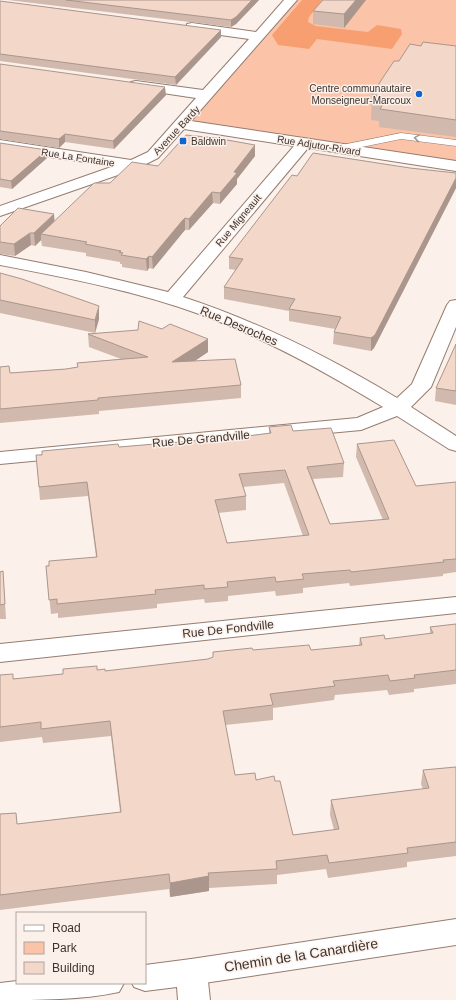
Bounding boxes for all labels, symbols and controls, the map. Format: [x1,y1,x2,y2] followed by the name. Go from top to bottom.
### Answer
[309,83,411,106] place label: Centre communautaire Monseigneur-Marcoux
[414,89,424,99] marker: Centre communautaire Monseigneur-Marcoux
[151,104,202,157] street label: Avenue Bardy
[276,133,362,158] street label: Rue Adjutor-Rivard
[414,134,421,142] one-way arrow
[178,136,188,146] marker: Baldwin
[191,136,226,147] place label: Baldwin
[41,146,116,169] street label: Rue La Fontaine
[213,192,263,249] street label: Rue Migneault
[198,303,280,349] street label: Rue Desroches
[152,428,251,450] street label: Rue De Grandville
[181,617,275,641] street label: Rue De Fondville
[16,912,146,984] legend
[52,921,81,935] text: Road
[223,935,379,975] street label: Chemin de la Canardière
[52,941,78,955] text: Park
[52,961,95,975] text: Building

